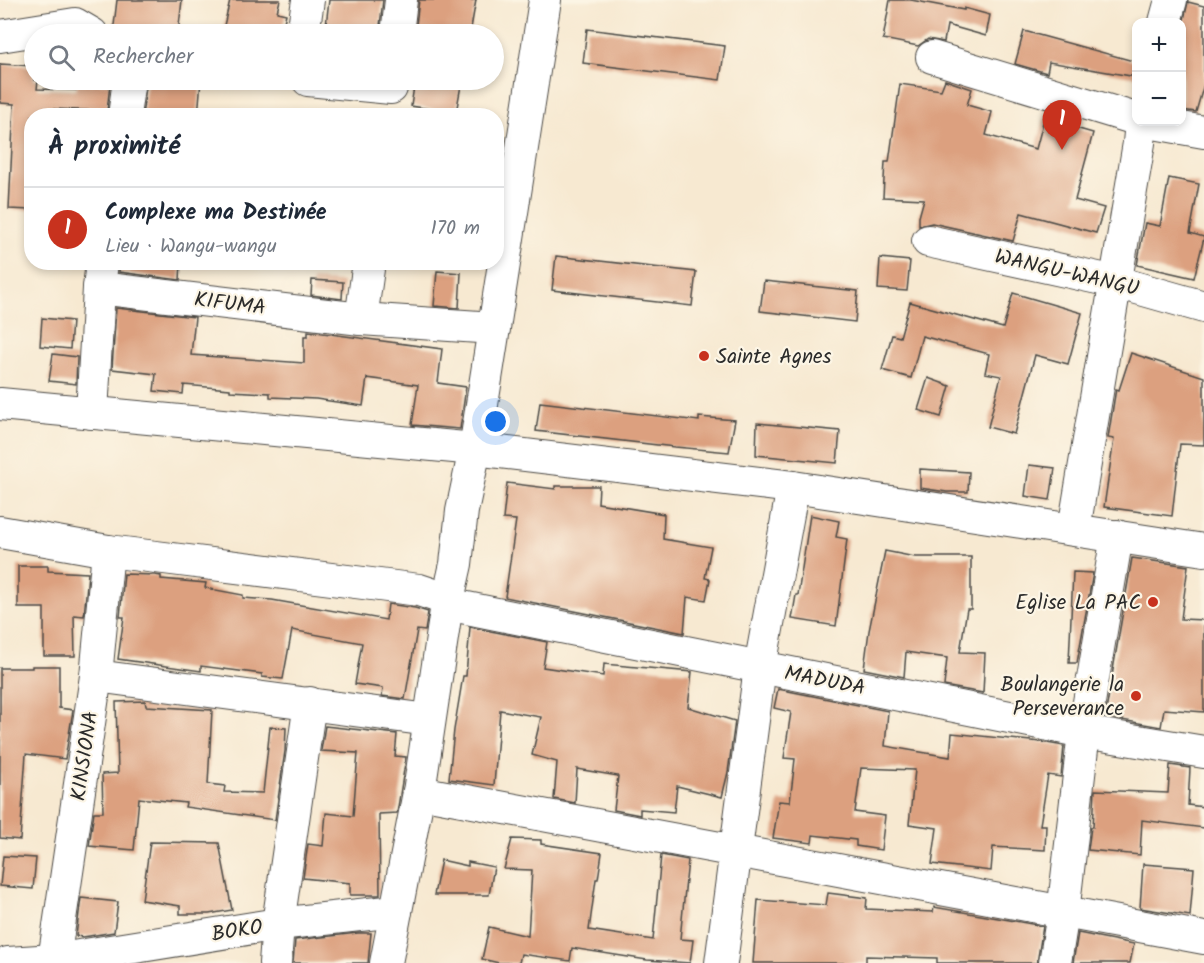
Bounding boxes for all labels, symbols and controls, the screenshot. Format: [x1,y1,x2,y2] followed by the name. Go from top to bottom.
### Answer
[1132,18,1186,126] map controls
[1132,18,1186,72] button: +
[24,24,504,90] search box
[93,40,193,75] text: Rechercher
[45,41,78,74] icon: search
[1132,72,1186,126] button: −
[1042,100,1082,150] pin: 1
[48,126,180,168] text: À proximité
[105,196,327,231] text: Complexe ma Destinée
[64,213,71,245] text: 1
[431,213,480,245] text: 170 m
[105,231,277,263] text: Lieu · Wangu-wangu
[991,241,1142,306] street label: WANGU-WANGU
[192,284,267,325] street label: KIFUMA
[716,341,832,374] place label: Sainte Agnes
[697,349,711,363] marker: Sainte Agnes
[481,407,510,436] your location
[1015,587,1141,620] place label: Eglise La PAC
[1146,595,1160,609] marker: Eglise La PAC
[781,657,868,705] street label: MADUDA
[1001,669,1125,726] place label: Boulangerie la Perseverance
[1129,689,1143,703] marker: Boulangerie la Perseverance
[63,709,108,803] street label: KINSIONA
[209,911,265,952] street label: BOKO

